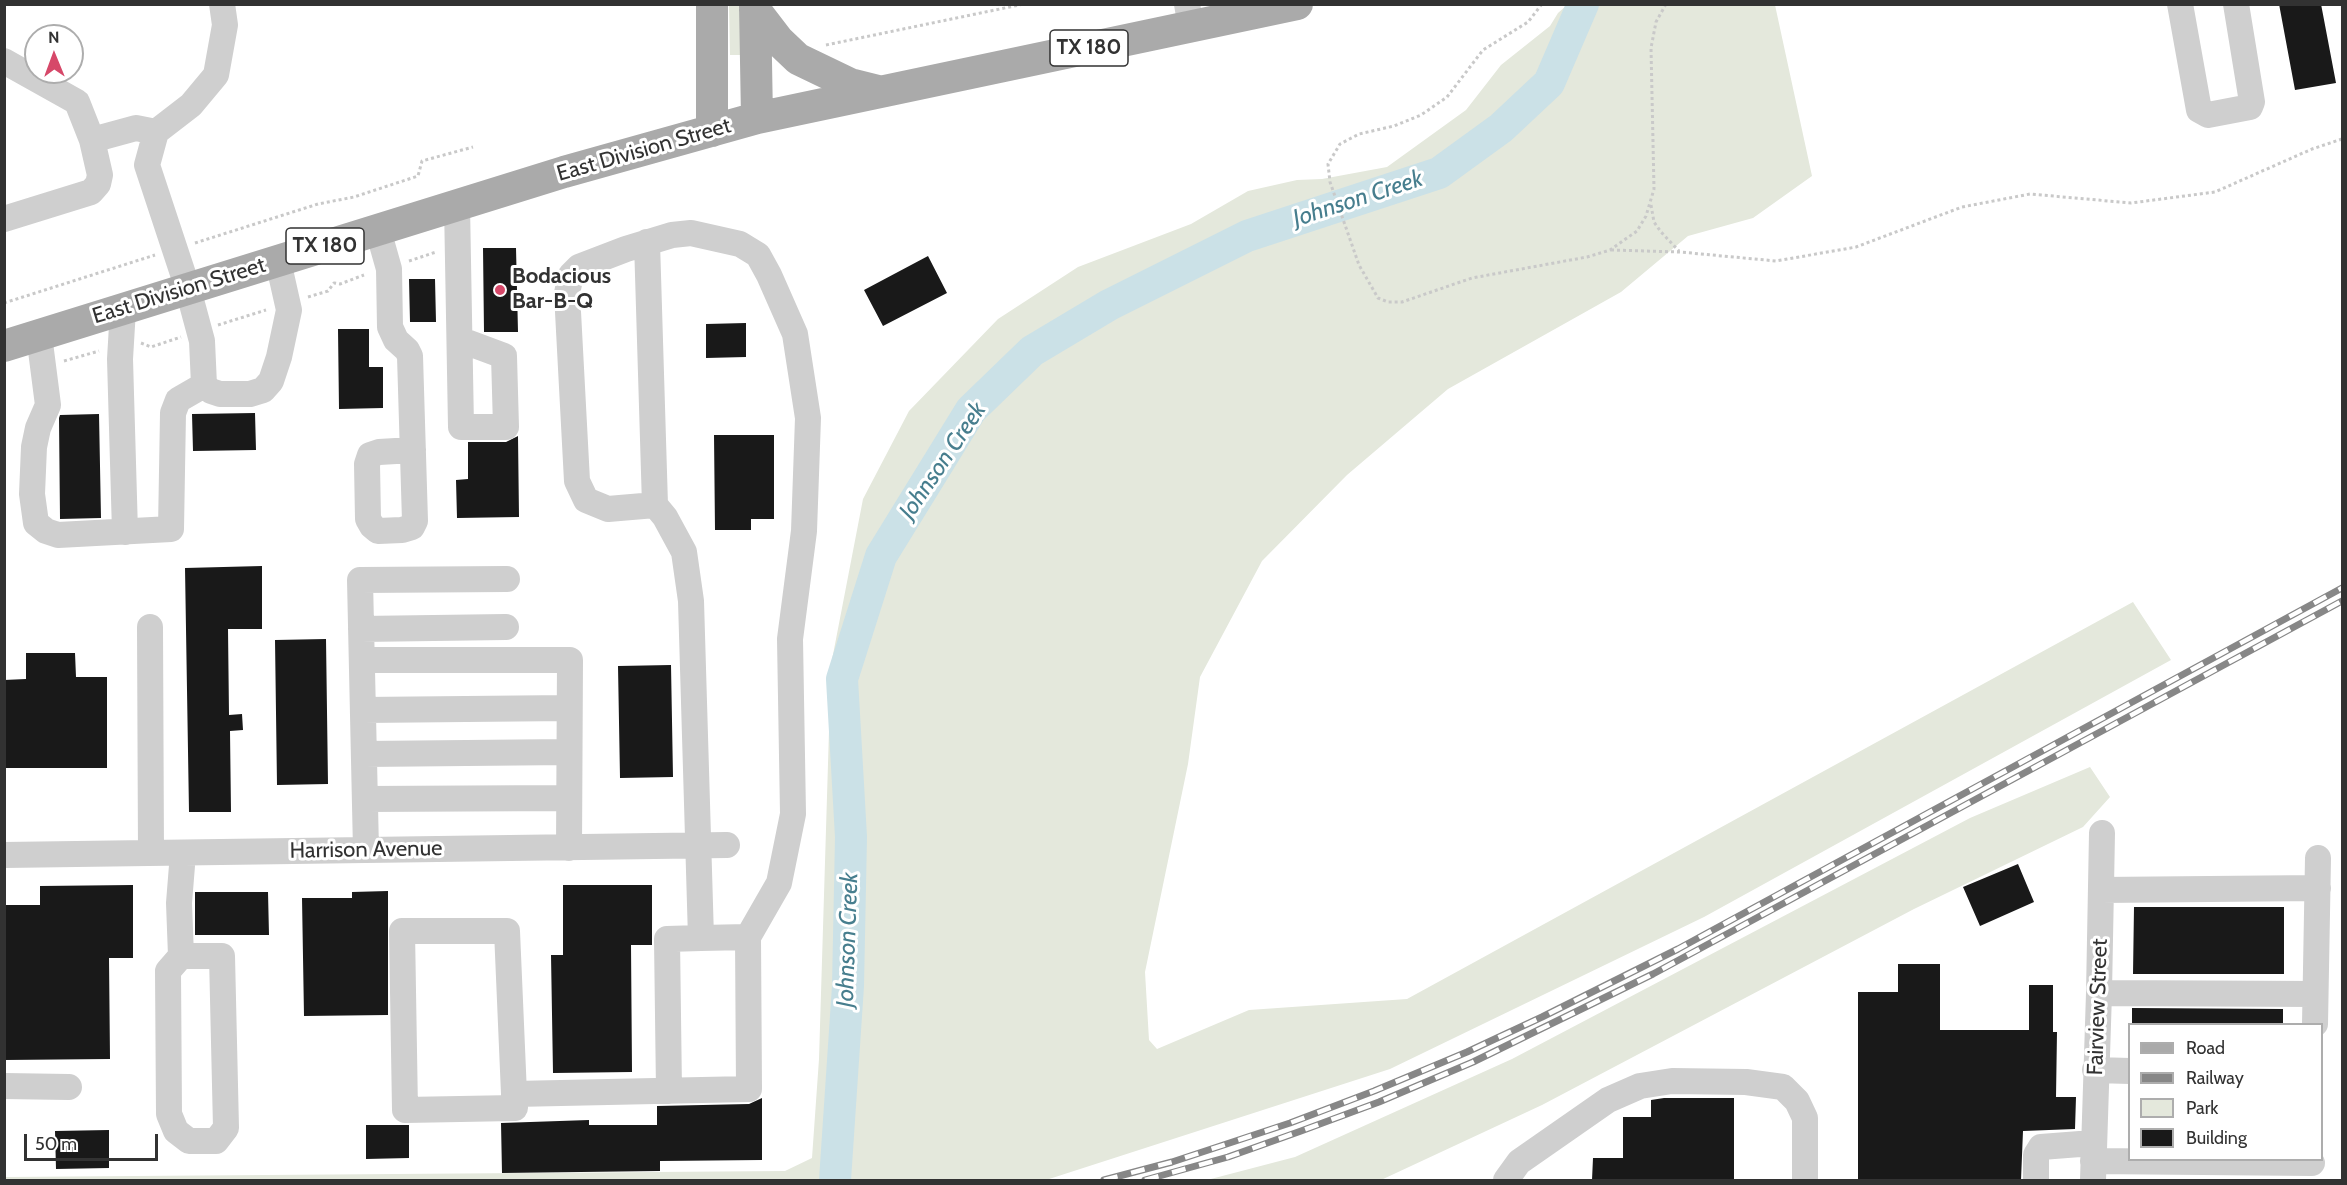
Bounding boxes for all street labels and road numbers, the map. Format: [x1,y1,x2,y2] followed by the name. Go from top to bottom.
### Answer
[1050,30,1128,66] road number: TX 180
[554,113,734,187] street label: East Division Street
[286,228,364,264] road number: TX 180
[89,252,269,330] street label: East Division Street
[289,835,443,865] street label: Harrison Avenue
[2082,938,2114,1076] street label: Fairview Street

